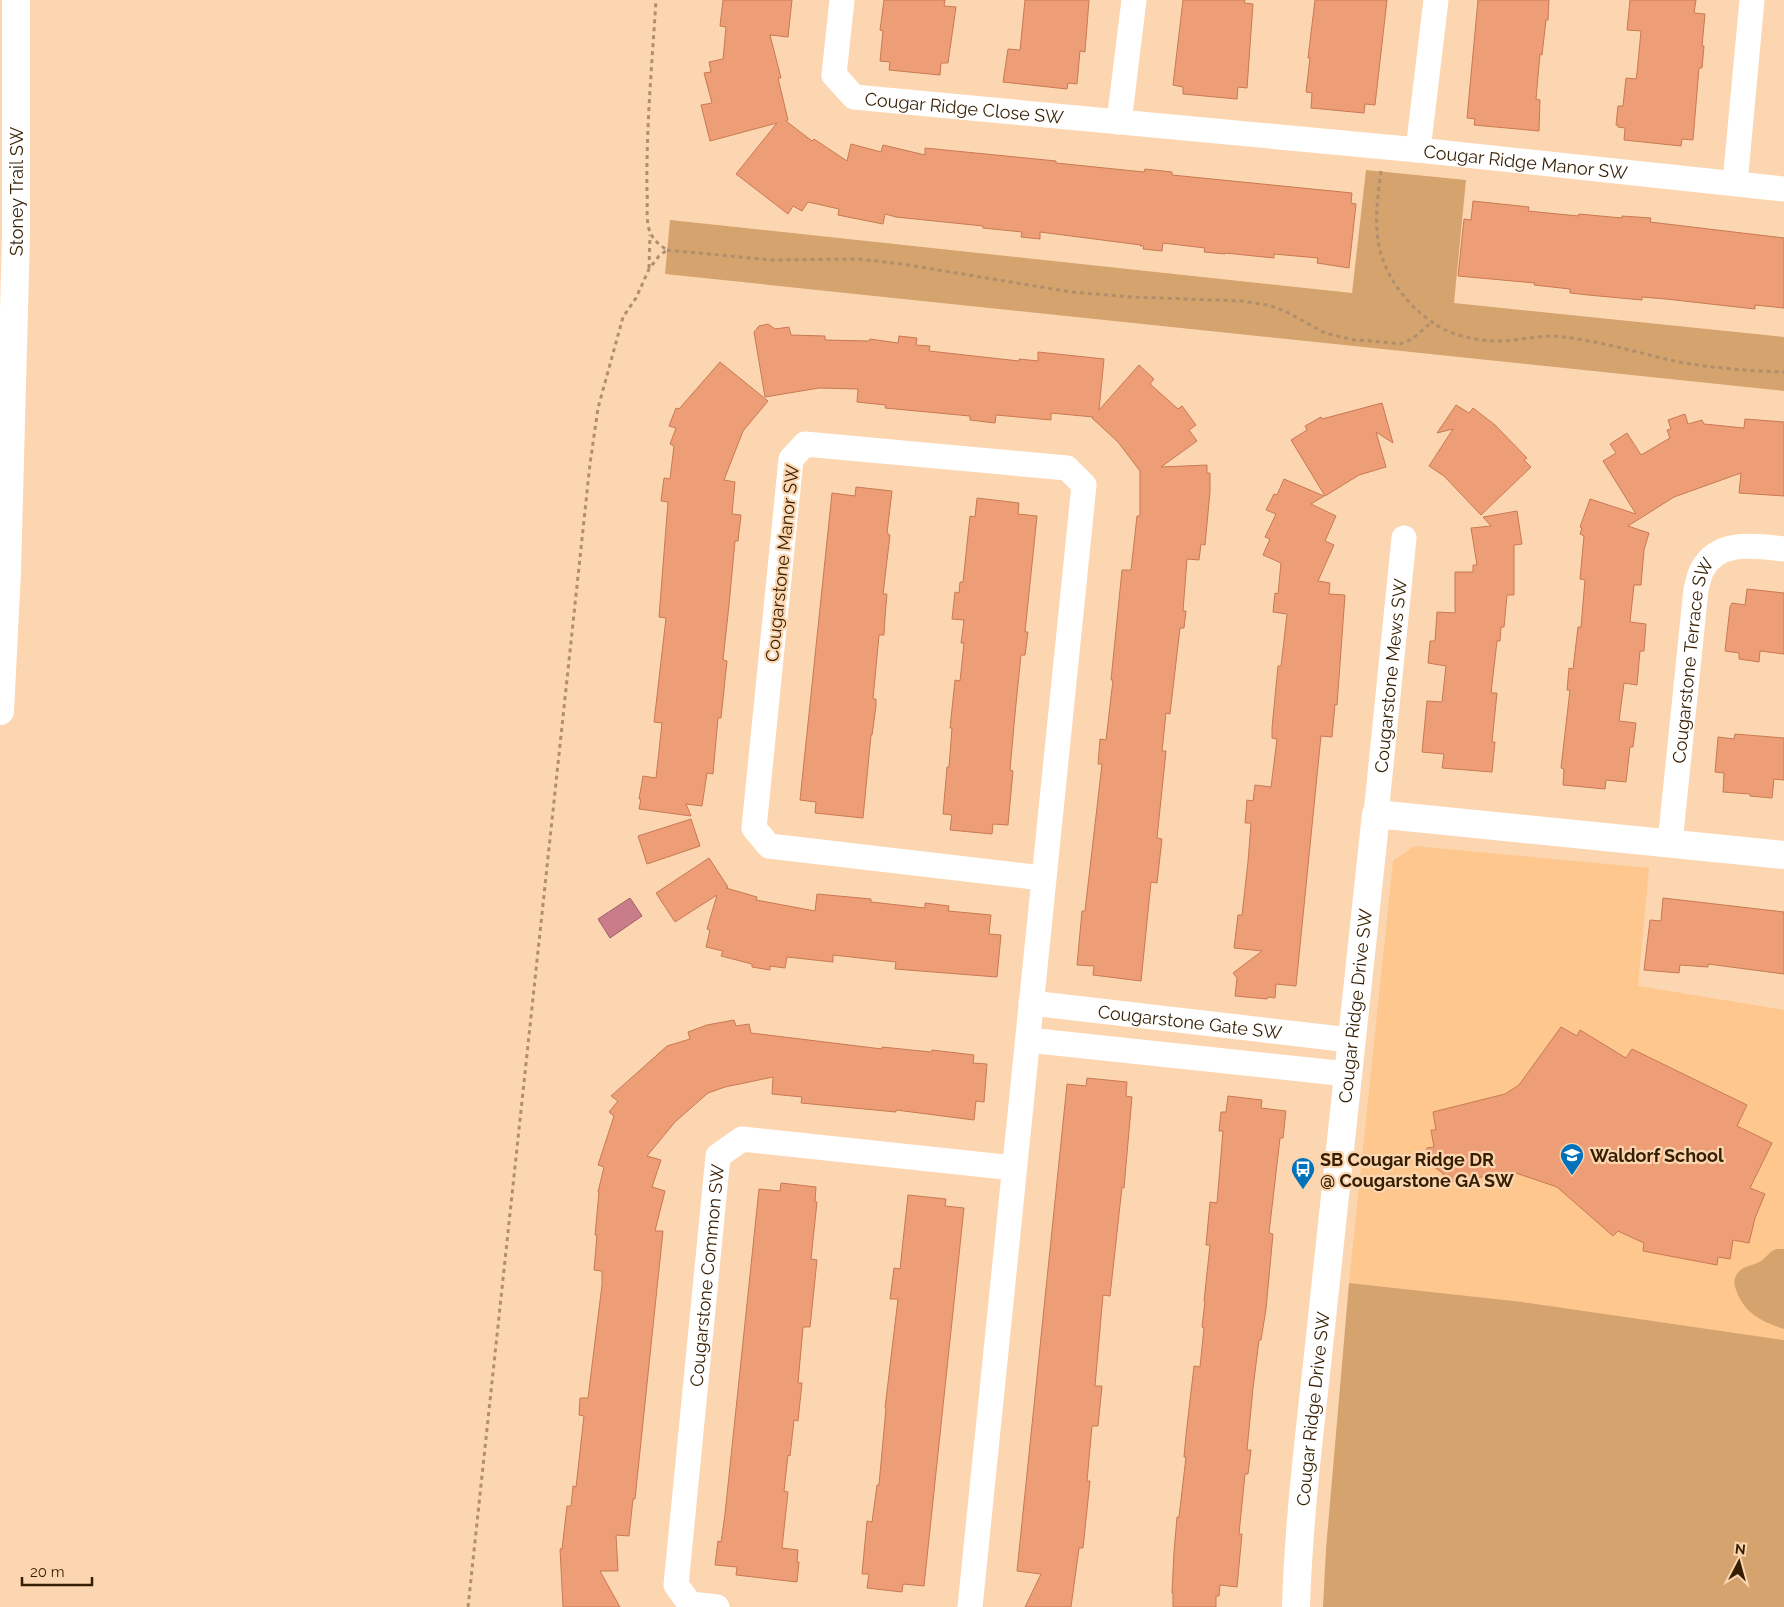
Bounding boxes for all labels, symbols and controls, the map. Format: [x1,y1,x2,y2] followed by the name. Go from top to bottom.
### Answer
[864,88,1065,127] street label: Cougar Ridge Close SW
[5,126,26,256] street label: Stoney Trail SW
[1423,140,1629,183] street label: Cougar Ridge Manor SW
[761,463,803,663] street label: Cougarstone Manor SW
[1668,553,1718,764] street label: Cougarstone Terrace SW
[1370,577,1410,774] street label: Cougarstone Mews SW
[1334,907,1376,1104] street label: Cougar Ridge Drive SW
[1097,1000,1283,1043] street label: Cougarstone Gate SW
[1559,1142,1585,1176] school or university icon: Waldorf School
[1590,1145,1724,1166] place label: Waldorf School
[1320,1149,1514,1191] place label: SB Cougar Ridge DR @ Cougarstone GA SW
[1290,1156,1316,1190] bus stop icon: SB Cougar Ridge DR @ Cougarstone GA SW
[685,1163,728,1387] street label: Cougarstone Common SW
[1292,1310,1333,1507] street label: Cougar Ridge Drive SW
[1714,1537,1764,1587] north arrow
[1734,1541,1747,1558] text: N
[22,1554,92,1586] scale bar
[30,1563,65,1581] text: 20 m

